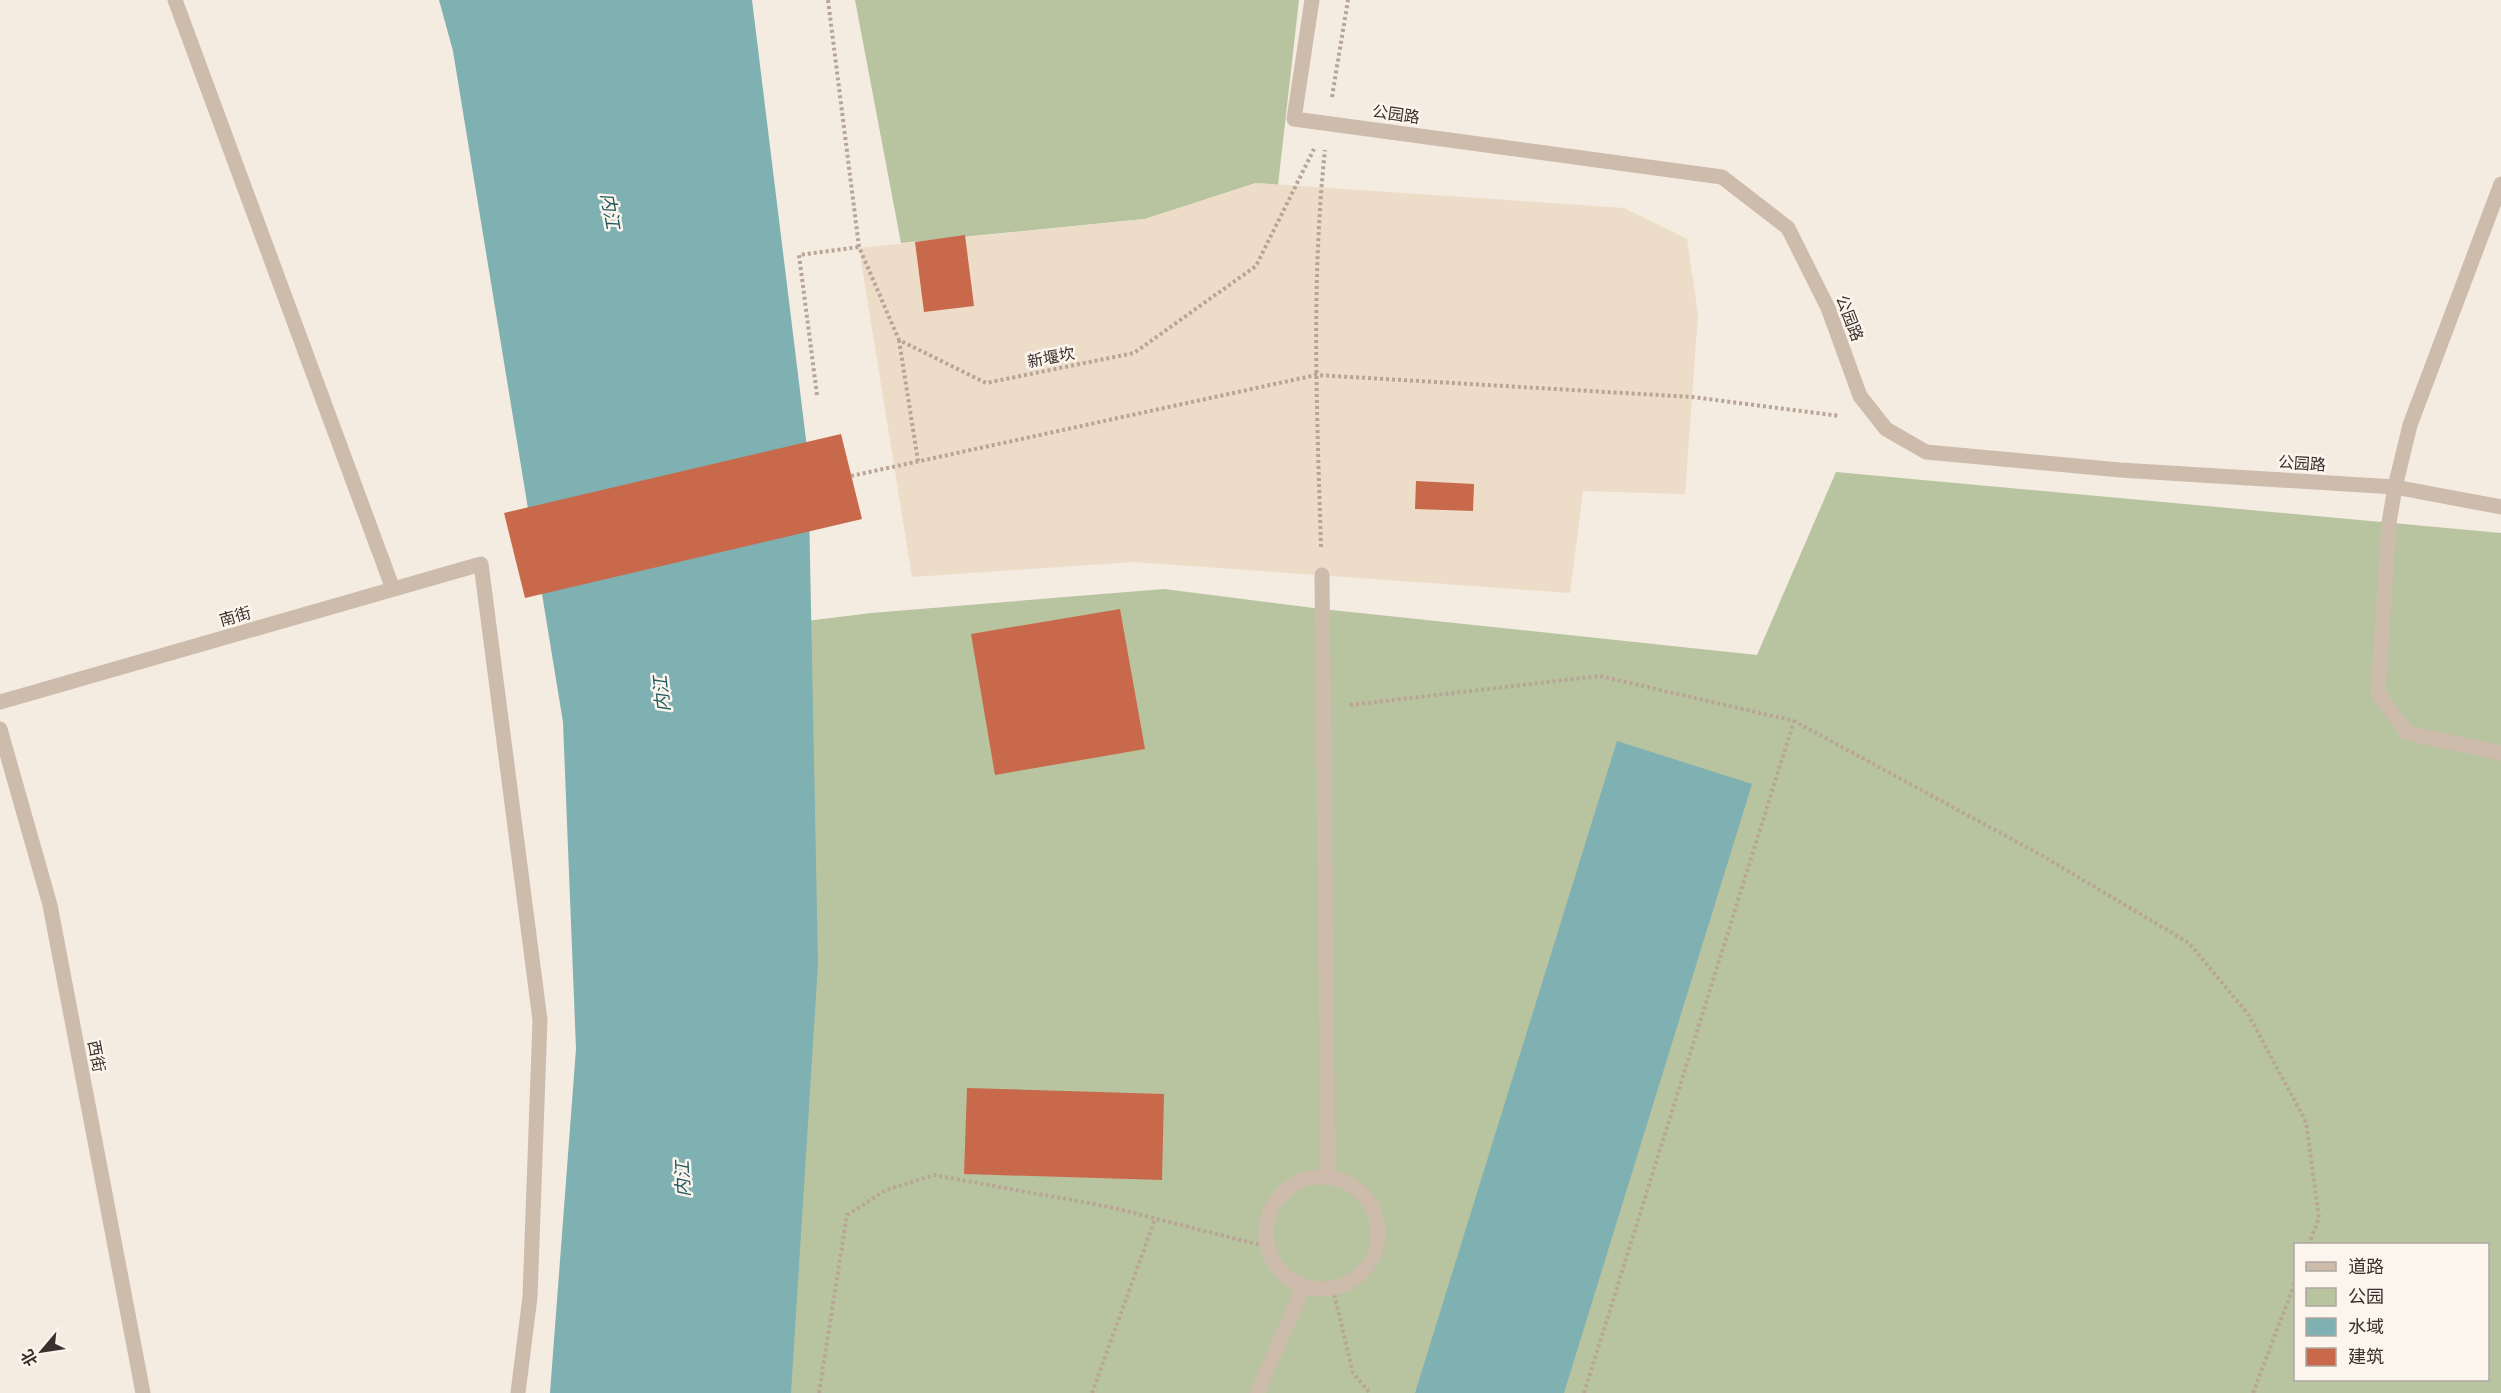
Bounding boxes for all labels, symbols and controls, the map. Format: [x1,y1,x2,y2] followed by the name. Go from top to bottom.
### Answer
[1371,102,1421,127] street label: 公园路
[596,191,624,233] water label: 内江
[1832,292,1867,344] street label: 公园路
[1026,344,1076,371] street label: 新堰坎
[2277,452,2327,475] street label: 公园路
[217,603,253,630] street label: 南街
[649,673,675,713] water label: 内江
[84,1039,109,1074] street label: 西街
[671,1159,695,1197] water label: 内江
[2294,1243,2489,1381] legend
[2348,1256,2384,1278] text: 道路
[2348,1286,2384,1308] text: 公园
[2348,1316,2384,1338] text: 水域
[12,1321,72,1381] north arrow
[17,1346,42,1370] text: 北
[2348,1346,2384,1368] text: 建筑

